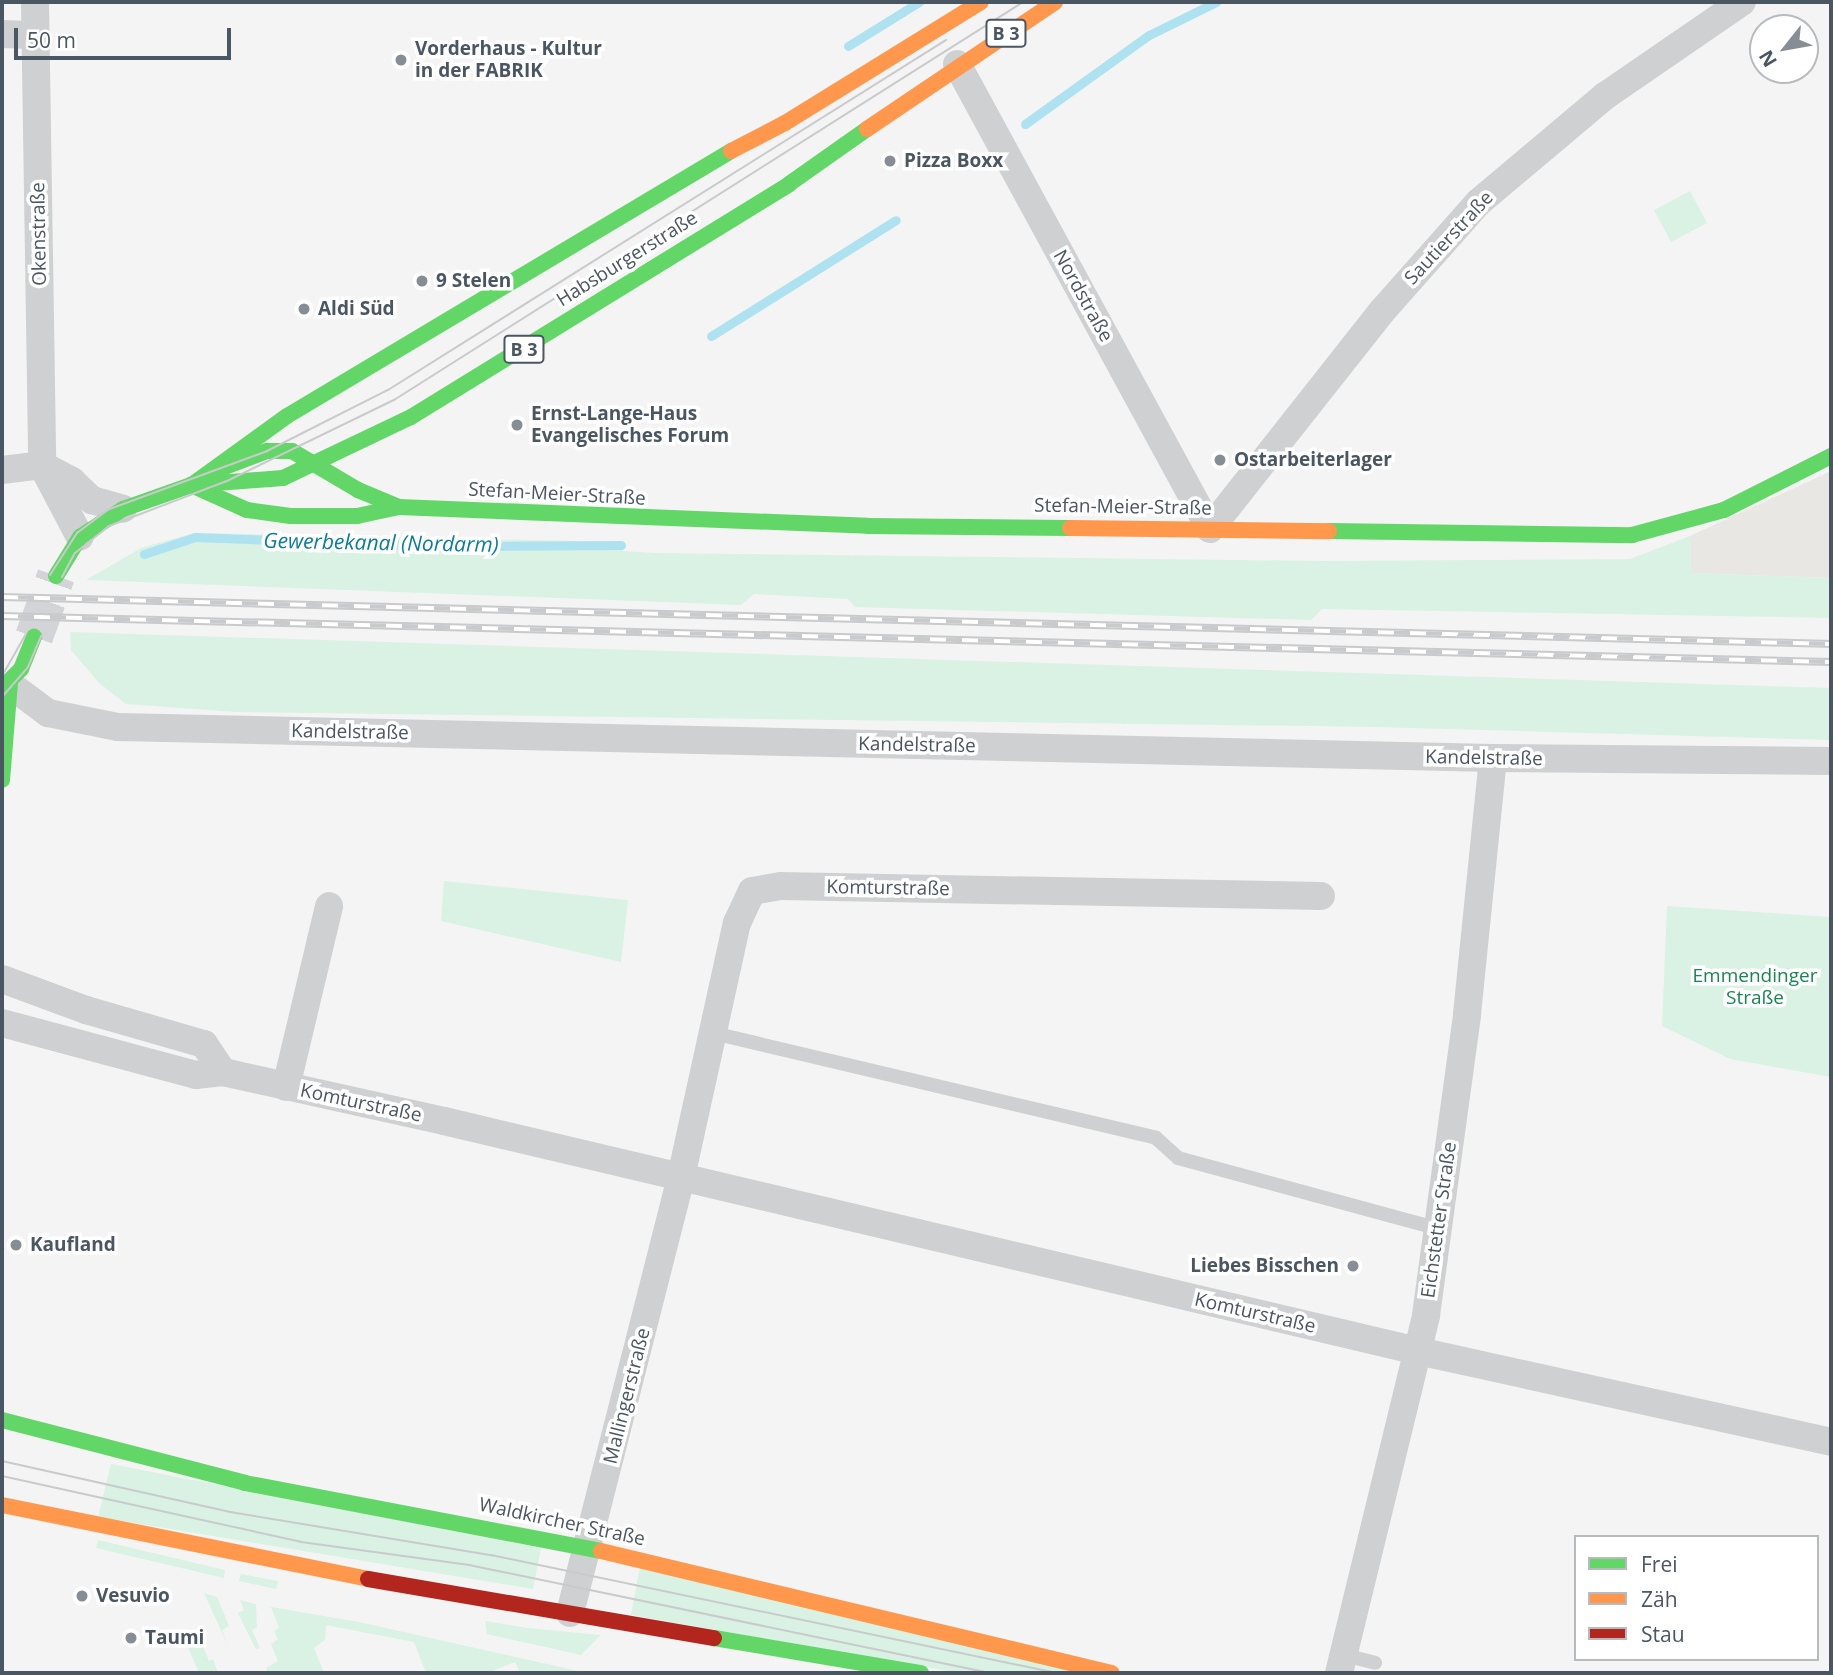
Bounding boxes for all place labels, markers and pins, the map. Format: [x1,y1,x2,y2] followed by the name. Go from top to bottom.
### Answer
[415,38,602,82] place label: Vorderhaus - Kultur in der FABRIK
[393,52,409,68] marker: Vorderhaus - Kultur in der FABRIK
[904,150,1003,172] place label: Pizza Boxx
[882,153,898,169] marker: Pizza Boxx
[436,270,511,292] place label: 9 Stelen
[414,273,430,289] marker: 9 Stelen
[318,298,395,320] place label: Aldi Süd
[296,301,312,317] marker: Aldi Süd
[531,403,729,447] place label: Ernst-Lange-Haus Evangelisches Forum
[509,417,525,433] marker: Ernst-Lange-Haus Evangelisches Forum
[1234,449,1392,471] place label: Ostarbeiterlager
[1212,452,1228,468] marker: Ostarbeiterlager
[30,1234,116,1256] place label: Kaufland
[8,1237,24,1253] marker: Kaufland
[1190,1255,1339,1277] place label: Liebes Bisschen
[1345,1258,1361,1274] marker: Liebes Bisschen
[96,1585,170,1607] place label: Vesuvio
[74,1588,90,1604] marker: Vesuvio
[145,1627,204,1649] place label: Taumi
[123,1630,139,1646] marker: Taumi

